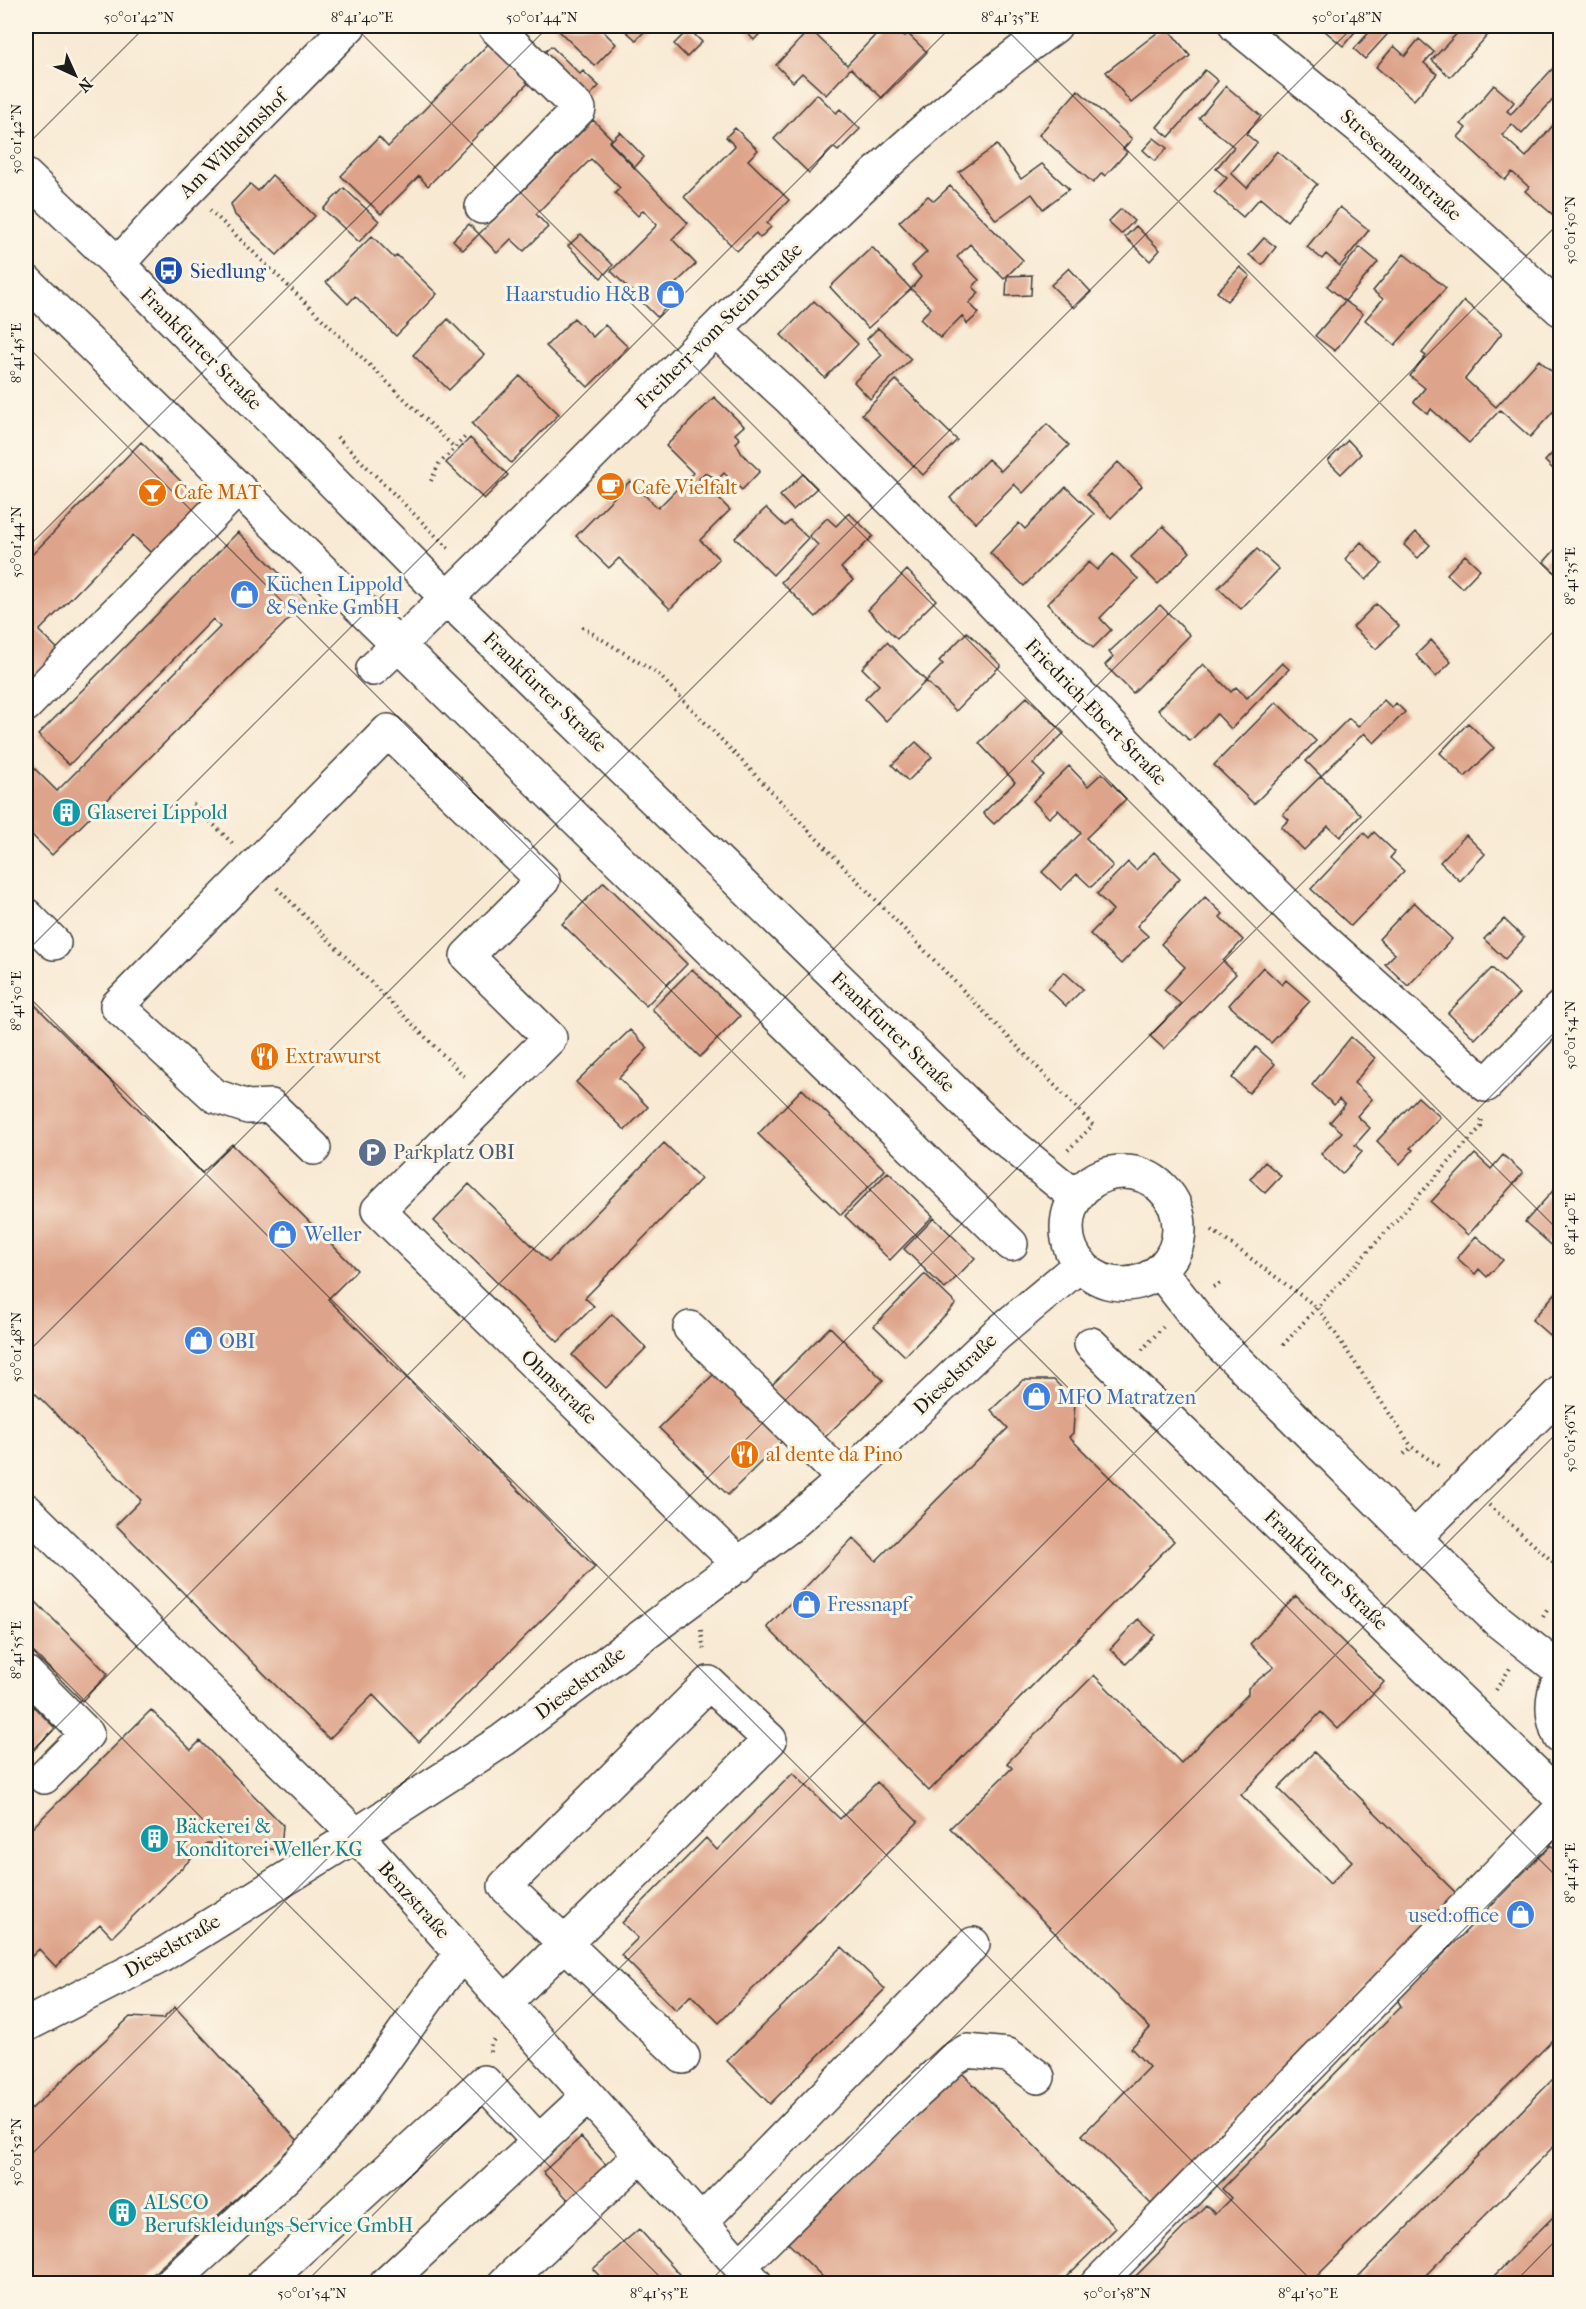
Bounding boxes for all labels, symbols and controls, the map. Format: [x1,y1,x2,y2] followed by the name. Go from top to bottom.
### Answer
[104,8,175,26] text: 50°01'42"N
[331,8,393,26] text: 8°41'40"E
[506,8,579,26] text: 50°01'44"N
[981,8,1039,26] text: 8°41'35"E
[1312,8,1383,26] text: 50°01'48"N
[45,45,105,105] north arrow
[74,74,96,97] text: N
[174,82,295,203] street label: Am Wilhelmshof
[7,103,25,174] text: 50°01'42"N
[1336,105,1466,226] street label: Stresemannstraße
[1561,195,1579,264] text: 50°01'50"N
[631,238,807,414] street label: Freiherr-vom-Stein-Straße
[153,255,185,287] bus stop icon: Siedlung
[190,260,266,283] place label: Siedlung
[655,278,687,310] shop icon: Haarstudio H&B
[135,283,267,415] street label: Frankfurter Straße
[505,283,650,306] place label: Haarstudio H&B
[7,323,25,383] text: 8°41'45"E
[595,471,627,503] cafe icon: Cafe Vielfalt
[137,476,169,508] bar icon: Cafe MAT
[632,476,738,499] place label: Cafe Vielfalt
[174,481,262,504] place label: Cafe MAT
[7,505,25,578] text: 50°01'44"N
[1561,547,1579,605] text: 8°41'35"E
[266,573,404,619] place label: Küchen Lippold & Senke GmbH
[229,579,261,611] shop icon: Küchen Lippold & Senke GmbH
[478,627,612,757] street label: Frankfurter Straße
[1020,634,1172,790] street label: Friedrich-Ebert-Straße
[50,796,82,828] building icon: Glaserei Lippold
[87,801,229,824] place label: Glaserei Lippold
[826,967,960,1097] street label: Frankfurter Straße
[7,971,25,1031] text: 8°41'50"E
[1561,1000,1579,1070] text: 50°01'54"N
[248,1040,280,1072] restaurant icon: Extrawurst
[285,1045,381,1068] place label: Extrawurst
[356,1136,388,1168] parking icon: Parkplatz OBI
[393,1141,515,1164] place label: Parkplatz OBI
[1561,1193,1579,1255] text: 8°41'40"E
[267,1218,299,1250] shop icon: Weller
[303,1223,362,1246] place label: Weller
[7,1311,25,1382] text: 50°01'48"N
[182,1325,214,1357] shop icon: OBI
[909,1329,1001,1419] street label: Dieselstraße
[219,1330,256,1353] place label: OBI
[516,1345,602,1429] street label: Ohmstraße
[1020,1381,1052,1413] shop icon: MFO Matratzen
[1057,1386,1196,1409] place label: MFO Matratzen
[1561,1403,1579,1472] text: 50°01'56"N
[729,1438,761,1470] restaurant icon: al dente da Pino
[766,1443,903,1466] place label: al dente da Pino
[1259,1505,1393,1635] street label: Frankfurter Straße
[790,1588,822,1620] shop icon: Fressnapf
[827,1593,913,1616] place label: Fressnapf
[7,1621,25,1679] text: 8°41'55"E
[530,1642,630,1724] street label: Dieselstraße
[175,1815,363,1861] place label: Bäckerei & Konditorei Weller KG
[138,1822,170,1854] building icon: Bäckerei & Konditorei Weller KG
[1561,1843,1579,1903] text: 8°41'45"E
[373,1856,455,1944] street label: Benzstraße
[1504,1899,1536,1931] shop icon: used:office
[1407,1904,1499,1927] place label: used:office
[120,1909,224,1983] street label: Dieselstraße
[7,2117,25,2186] text: 50°01'52"N
[143,2191,414,2237] place label: ALSCO Berufskleidungs-Service GmbH
[107,2197,139,2229] building icon: ALSCO Berufskleidungs-Service GmbH
[277,2284,347,2302] text: 50°01'54"N
[630,2284,688,2302] text: 8°41'55"E
[1083,2284,1152,2302] text: 50°01'58"N
[1278,2284,1338,2302] text: 8°41'50"E

